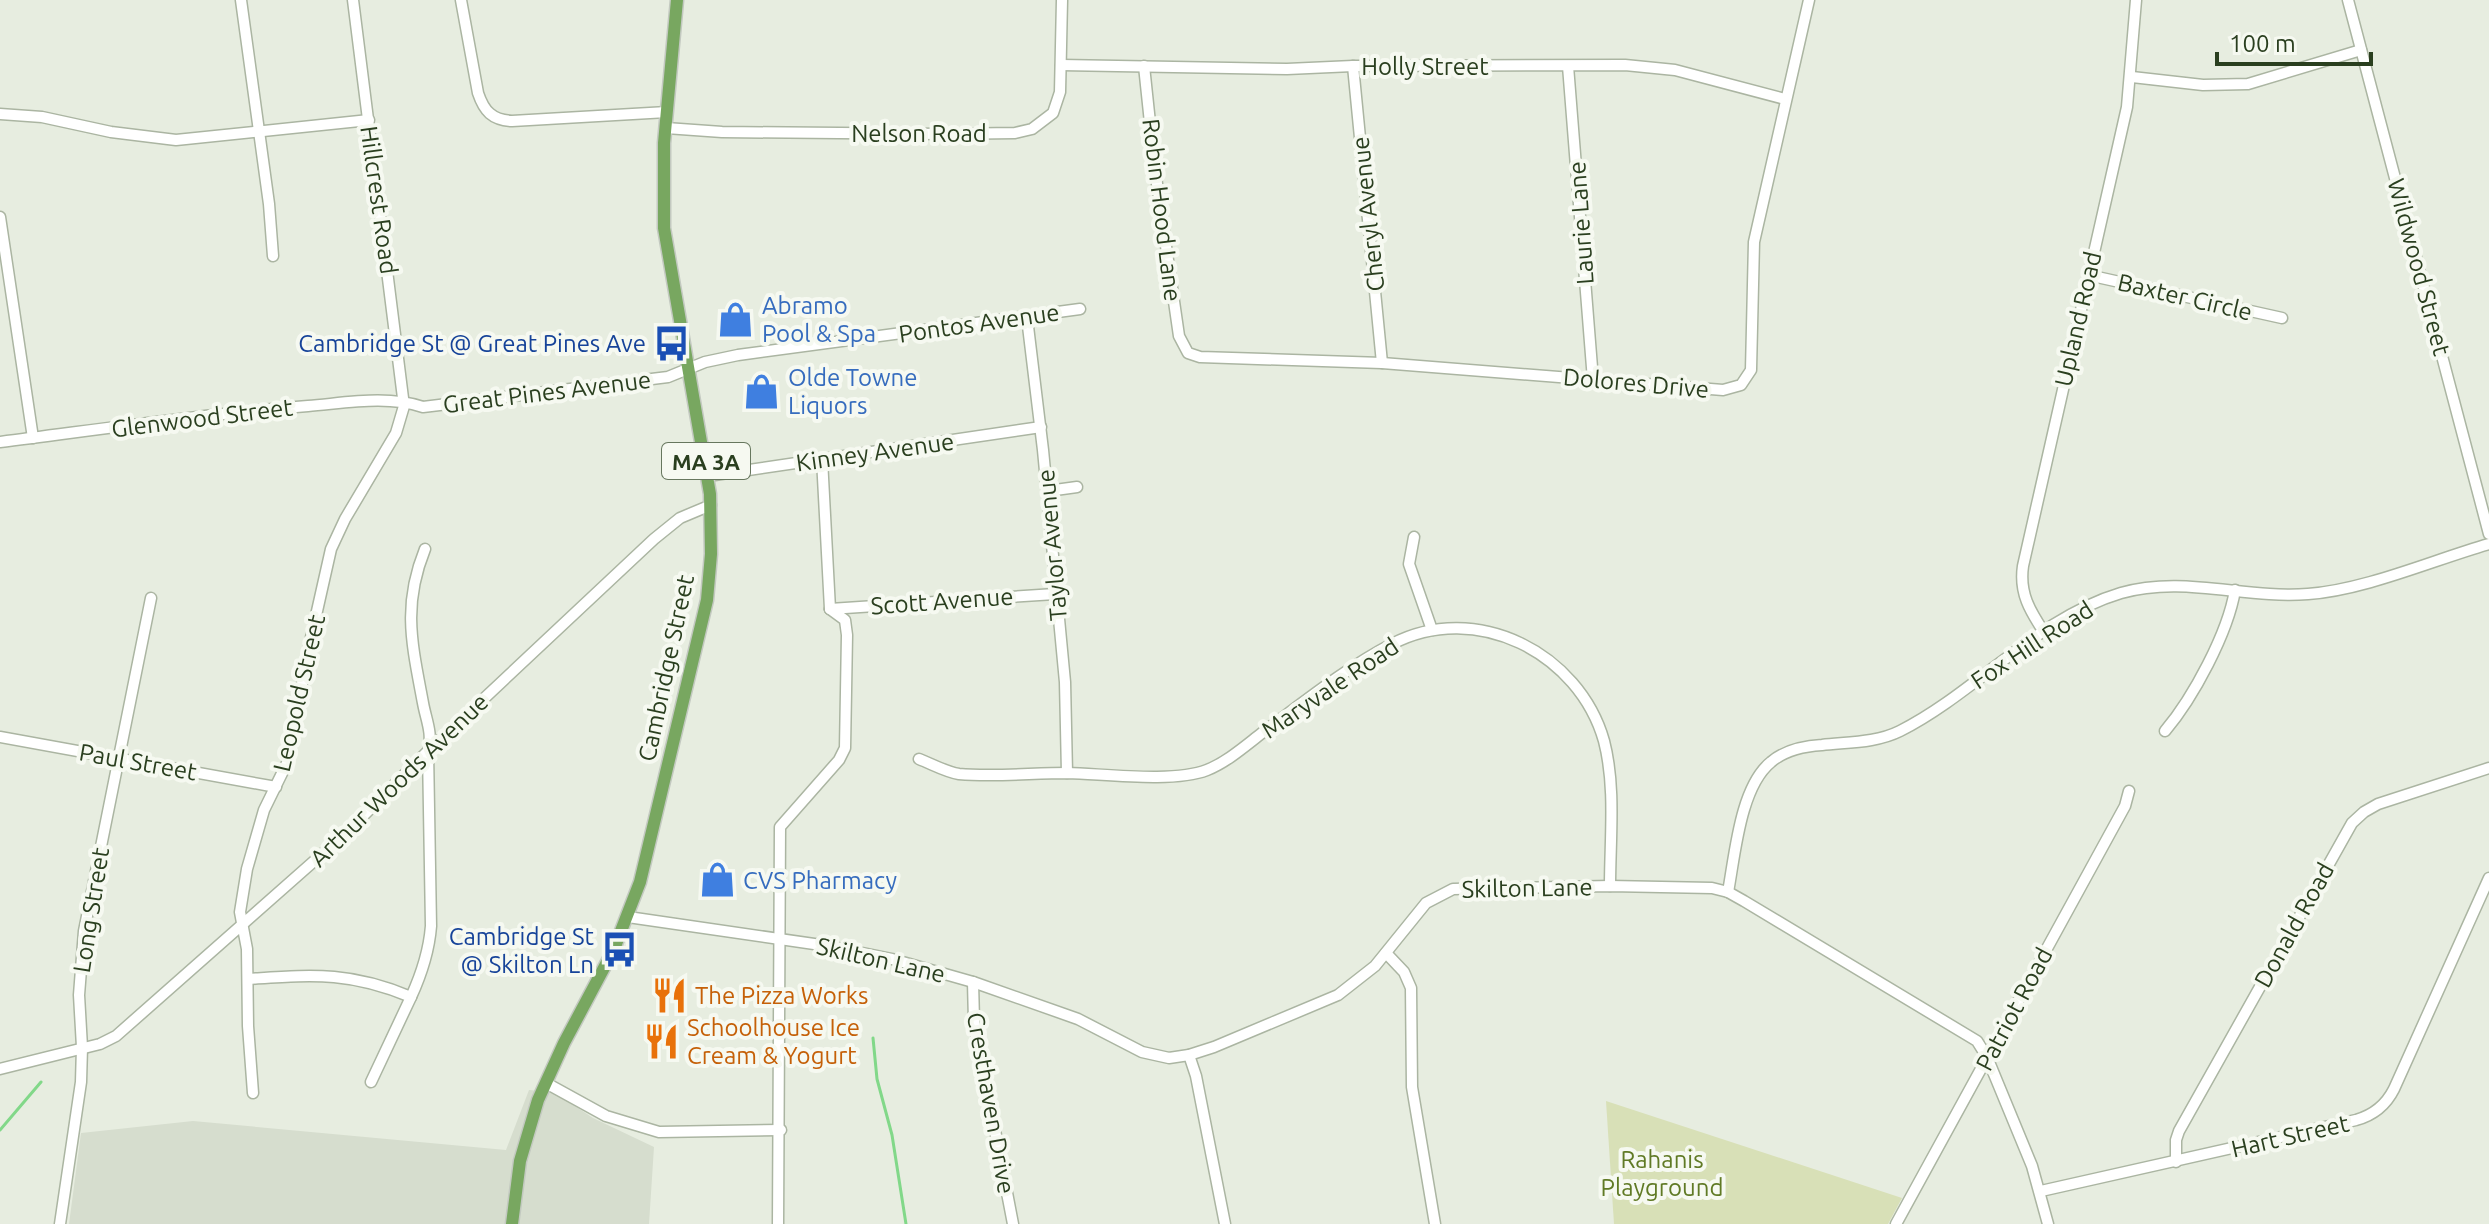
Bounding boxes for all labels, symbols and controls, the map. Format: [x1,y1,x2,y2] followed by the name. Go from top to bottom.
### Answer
[2217,16,2371,66] scale bar
[2229,30,2296,57] text: 100 m
[1361,53,1489,80] street label: Holly Street
[1137,117,1187,303] street label: Robin Hood Lane
[851,120,987,147] street label: Nelson Road
[355,124,403,276] street label: Hillcrest Road
[1346,135,1390,293] street label: Cheryl Avenue
[1563,160,1599,286] street label: Laurie Lane
[2382,176,2456,359] street label: Wildwood Street
[2049,249,2107,389] street label: Upland Road
[2115,268,2255,326] street label: Baxter Circle
[762,292,876,347] place label: Abramo Pool & Spa
[897,298,1061,348] street label: Pontos Avenue
[717,300,755,338] shop icon: Abramo Pool & Spa
[653,324,691,362] bus stop icon: Cambridge St @ Great Pines Ave
[298,330,646,357] place label: Cambridge St @ Great Pines Ave
[1562,363,1710,403] street label: Dolores Drive
[788,364,917,419] place label: Olde Towne Liquors
[441,366,653,418] street label: Great Pines Avenue
[743,372,781,410] shop icon: Olde Towne Liquors
[110,393,295,443] street label: Glenwood Street
[794,428,956,476] street label: Kinney Avenue
[662,443,750,479] road number: MA 3A
[1032,468,1072,622] street label: Taylor Avenue
[633,572,699,764] street label: Cambridge Street
[870,583,1014,619] street label: Scott Avenue
[1966,596,2098,694] street label: Fox Hill Road
[268,611,330,774] street label: Leopold Street
[1256,632,1404,744] street label: Maryvale Road
[304,688,494,872] street label: Arthur Woods Avenue
[77,738,199,786] street label: Paul Street
[68,845,114,974] street label: Long Street
[2249,858,2339,992] street label: Donald Road
[698,861,736,899] shop icon: CVS Pharmacy
[743,867,897,894] place label: CVS Pharmacy
[1461,873,1593,903] street label: Skilton Lane
[449,923,595,978] place label: Cambridge St @ Skilton Ln
[601,931,639,969] bus stop icon: Cambridge St @ Skilton Ln
[814,932,948,988] street label: Skilton Lane
[1970,943,2058,1075] street label: Patriot Road
[650,976,688,1014] restaurant icon: The Pizza Works
[695,982,868,1009] place label: The Pizza Works
[962,1010,1020,1196] street label: Cresthaven Drive
[687,1014,860,1069] place label: Schoolhouse Ice Cream & Yogurt
[642,1022,680,1060] restaurant icon: Schoolhouse Ice Cream & Yogurt
[2228,1109,2352,1163] street label: Hart Street
[1601,1146,1723,1201] park label: Rahanis Playground

